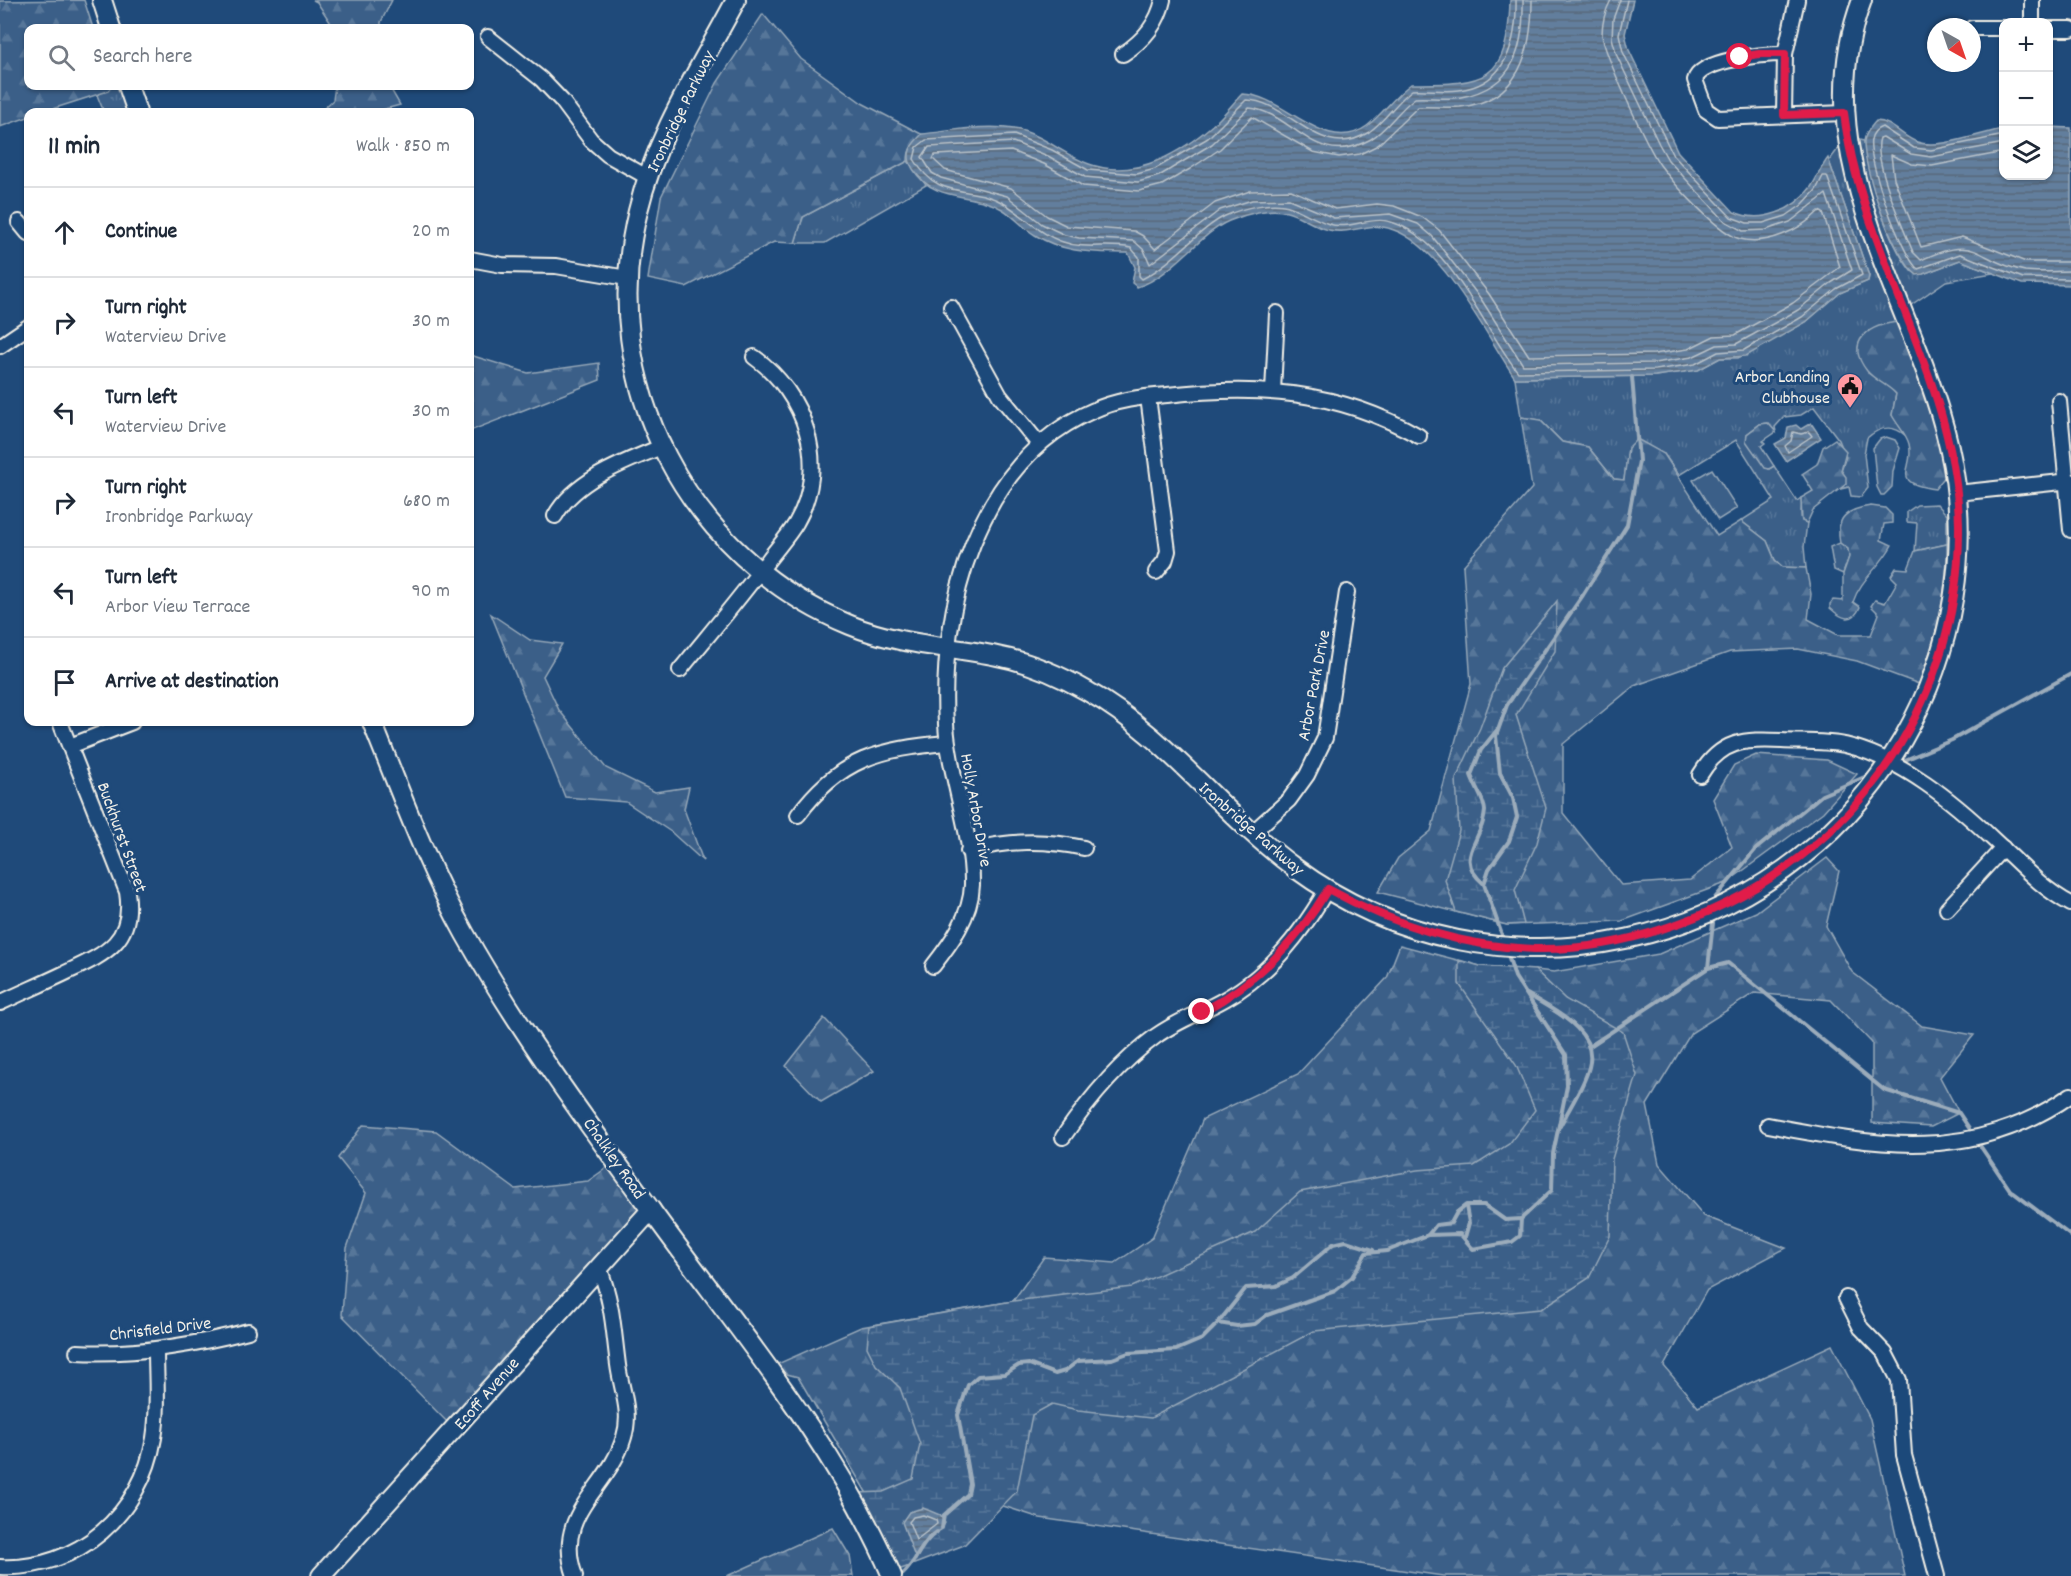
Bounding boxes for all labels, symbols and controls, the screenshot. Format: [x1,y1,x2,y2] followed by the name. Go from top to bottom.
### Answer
[1927,18,1981,72] north arrow
[1999,18,2053,180] map controls
[1999,18,2053,72] button: +
[24,24,474,90] search box
[45,41,78,74] icon: search
[93,42,192,73] text: Search here
[1726,43,1752,69] route start
[642,46,723,177] street label: Ironbridge Parkway
[1999,72,2053,126] button: −
[1999,126,2053,180] button: layers
[48,129,100,166] text: 11 min
[356,133,450,161] text: Walk · 850 m
[48,216,81,249] icon: ahead
[105,217,177,248] text: Continue
[412,218,450,246] text: 20 m
[105,293,187,324] text: Turn right
[48,306,81,339] icon: right
[412,308,450,336] text: 30 m
[105,324,226,352] text: Waterview Drive
[1735,366,1830,412] place label: Arbor Landing Clubhouse
[1835,371,1865,409] public building icon: Arbor Landing Clubhouse
[105,383,177,414] text: Turn left
[48,396,81,429] icon: left
[412,398,450,426] text: 30 m
[105,414,226,442] text: Waterview Drive
[105,473,187,504] text: Turn right
[48,486,81,519] icon: right
[403,488,450,516] text: 680 m
[105,504,252,532] text: Ironbridge Parkway
[105,563,177,594] text: Turn left
[48,576,81,609] icon: left
[412,578,450,606] text: 90 m
[105,594,250,622] text: Arbor View Terrace
[1292,628,1338,743] street label: Arbor Park Drive
[48,666,81,699] icon: arrive
[105,667,279,698] text: Arrive at destination
[952,752,997,869] street label: Holly Arbor Drive
[1192,777,1309,883] street label: Ironbridge Parkway
[89,779,152,897] street label: Buckhurst Street
[1188,998,1214,1024] route end
[576,1114,650,1205] street label: Chalkley Road
[108,1312,213,1349] street label: Chrisfield Drive
[449,1353,527,1436] street label: Ecoff Avenue

